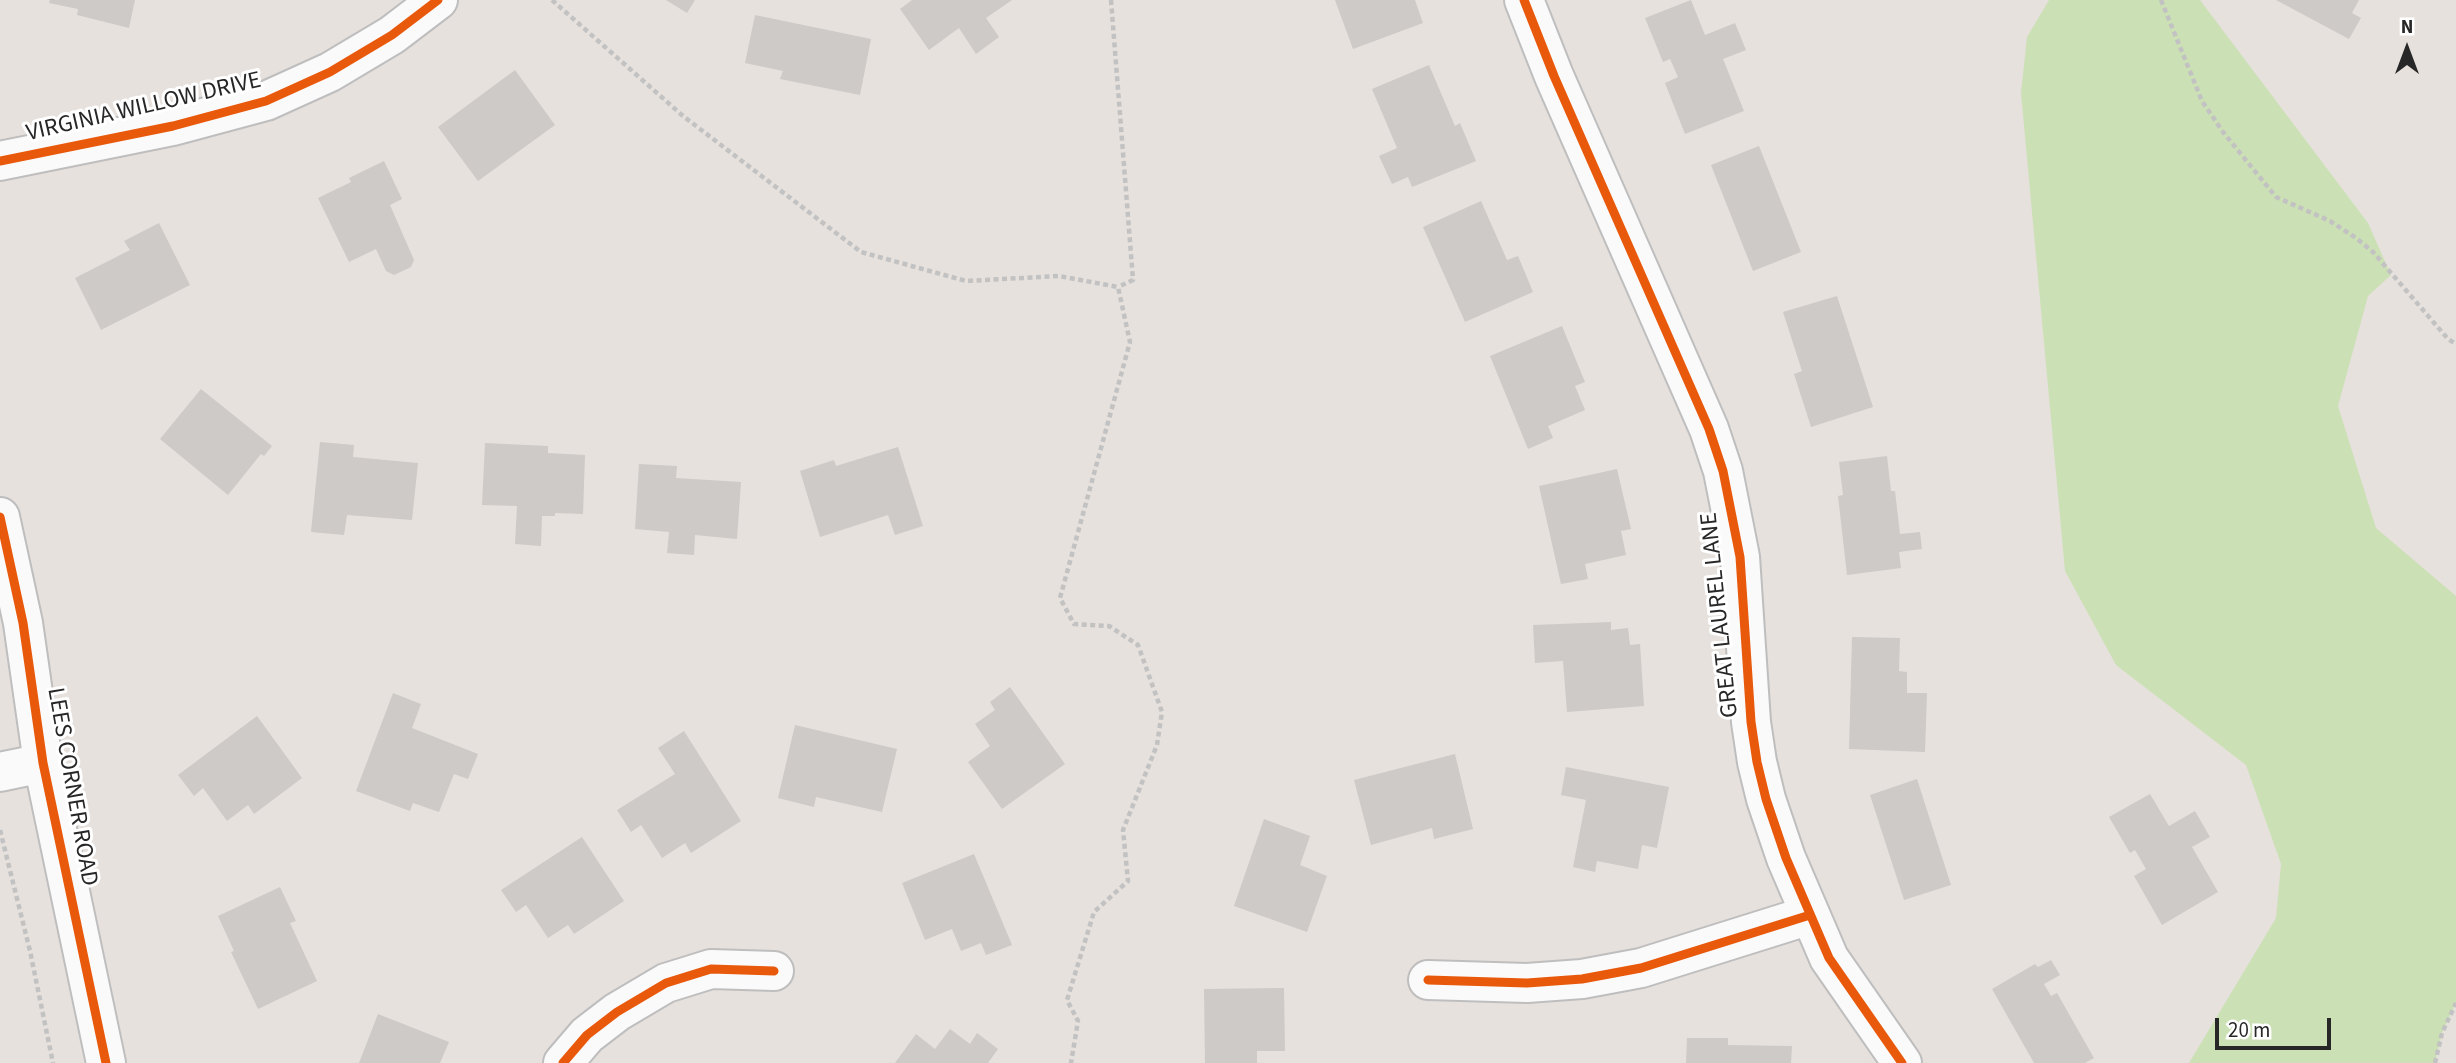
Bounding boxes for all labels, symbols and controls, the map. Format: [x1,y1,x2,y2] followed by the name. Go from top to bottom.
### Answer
[2372,14,2442,84] north arrow
[2401,14,2413,41] text: N
[24,67,264,149] street label: VIRGINIA WILLOW DRIVE
[1696,511,1746,719] street label: GREAT LAUREL LANE
[39,686,103,888] street label: LEES CORNER ROAD
[2218,1004,2334,1048] scale bar
[2228,1015,2270,1045] text: 20 m

